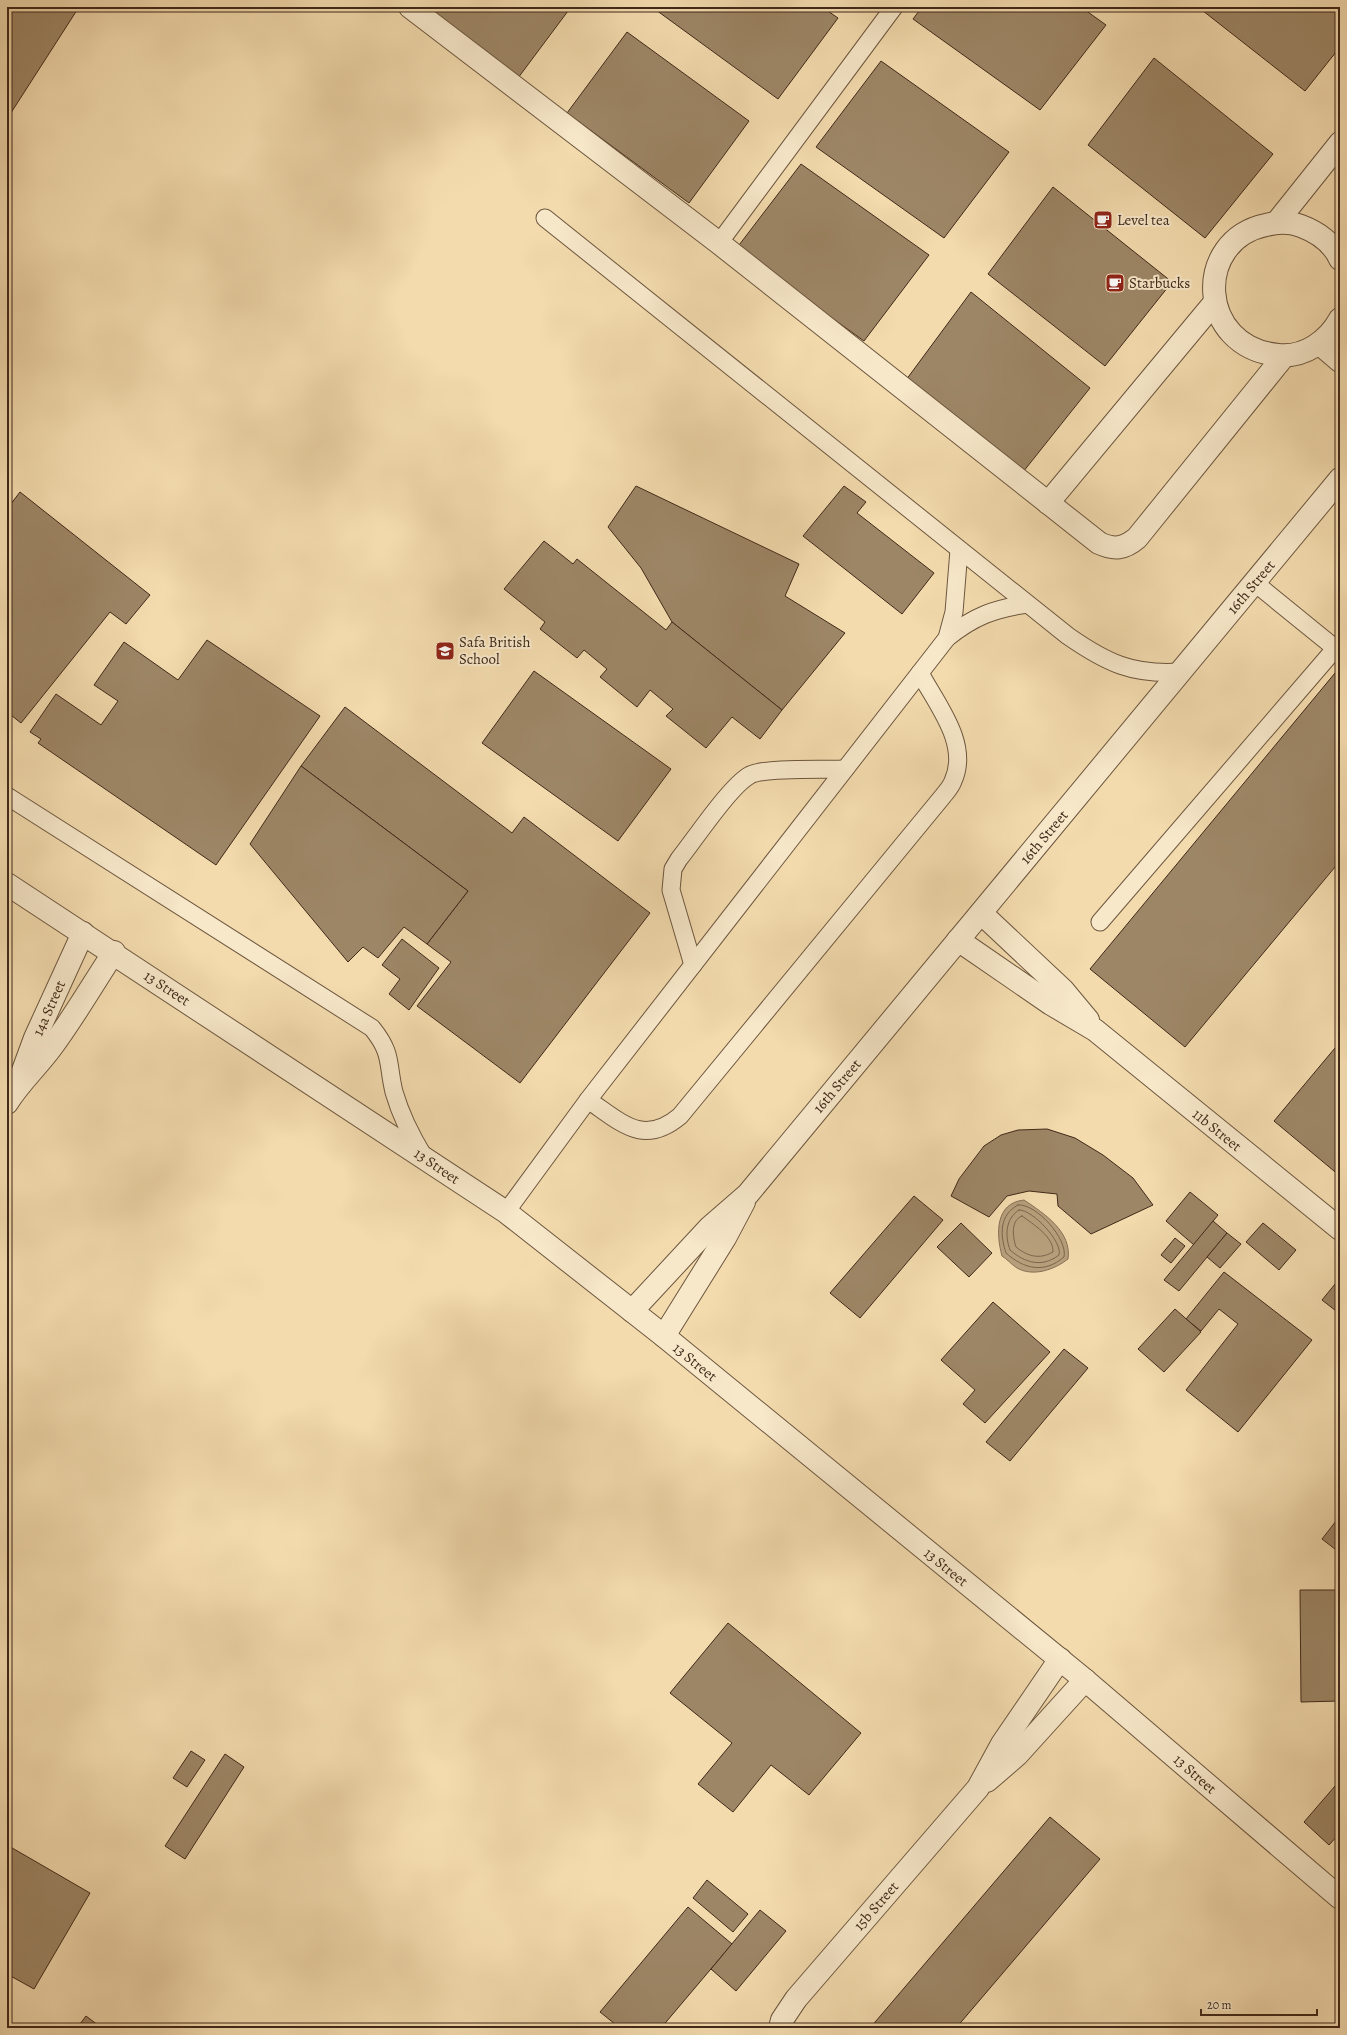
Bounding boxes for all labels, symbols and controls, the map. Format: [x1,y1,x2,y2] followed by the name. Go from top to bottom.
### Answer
[1092,209,1114,231] cafe icon: Level tea
[1117,210,1170,230] place label: Level tea
[1104,272,1126,294] cafe icon: Starbucks
[1129,273,1190,293] place label: Starbucks
[1222,556,1280,618] street label: 16th Street
[459,632,530,669] place label: Safa British School
[434,640,456,662] school or university icon: Safa British School
[1015,806,1073,868] street label: 16th Street
[140,966,194,1010] street label: 13 Street
[28,977,70,1039] street label: 14a Street
[808,1055,866,1117] street label: 16th Street
[1188,1104,1246,1156] street label: 11b Street
[410,1143,464,1189] street label: 13 Street
[669,1338,721,1386] street label: 13 Street
[920,1543,972,1591] street label: 13 Street
[1169,1750,1221,1798] street label: 13 Street
[849,1877,903,1935] street label: 15b Street
[1201,1991,1317,2017] scale bar
[1207,1997,1231,2013] text: 20 m

